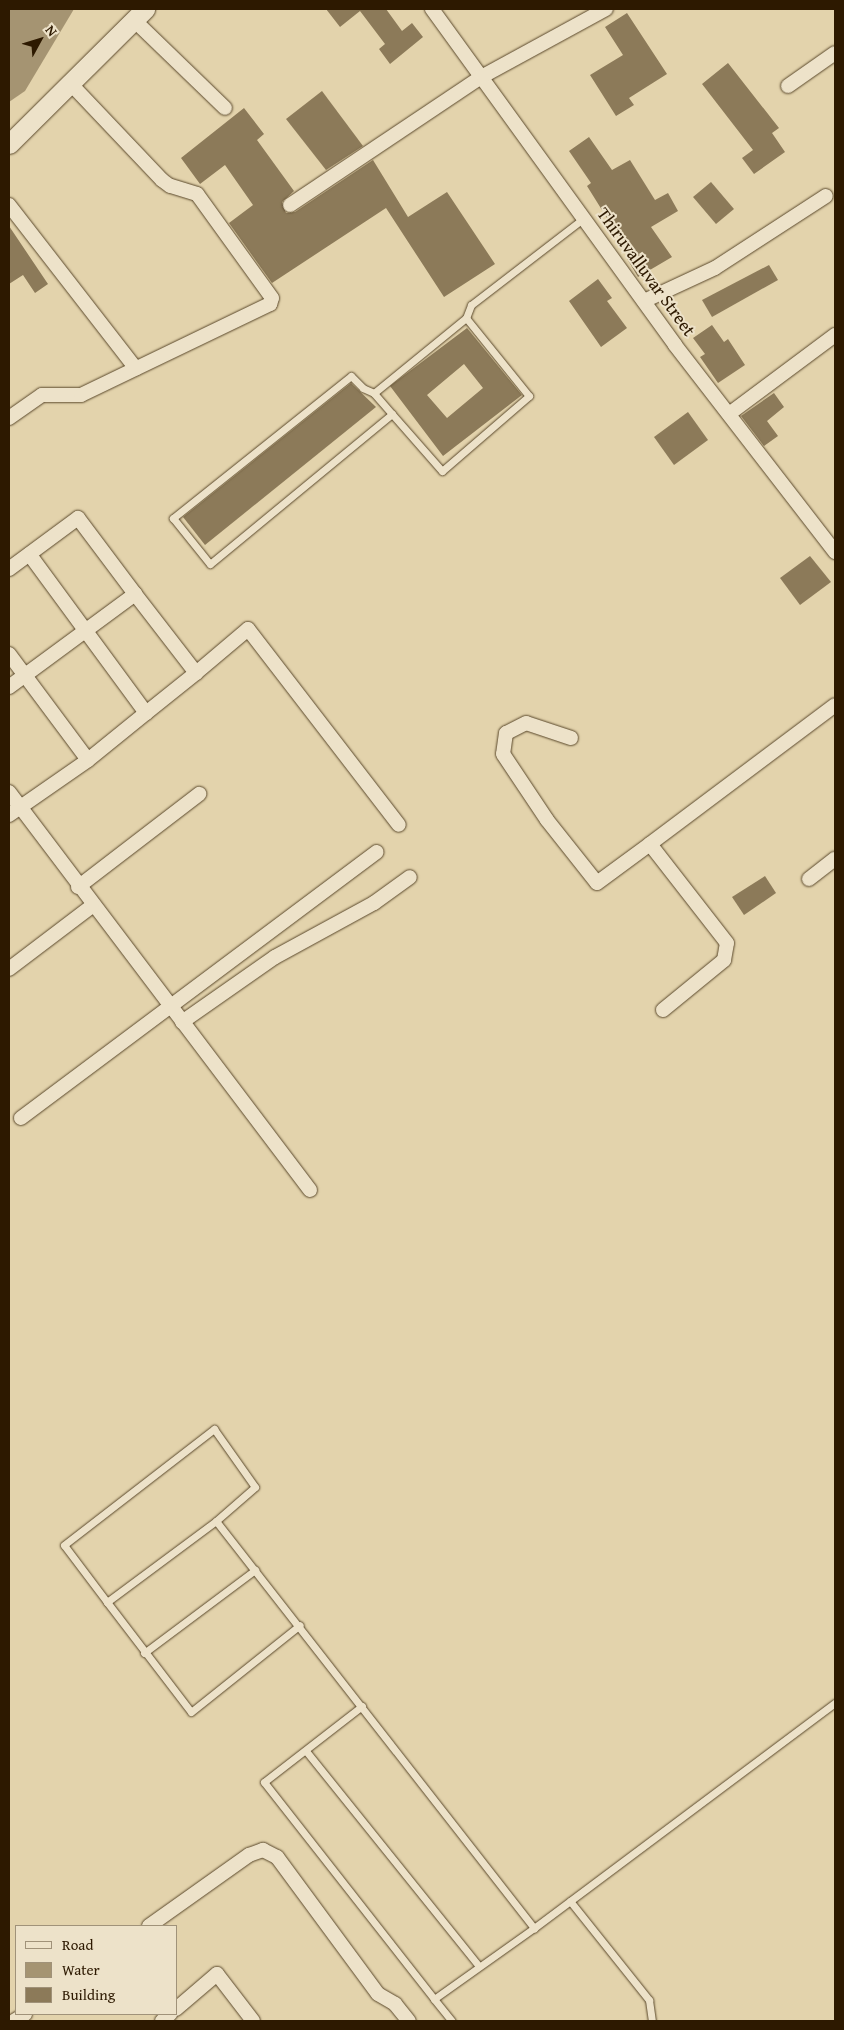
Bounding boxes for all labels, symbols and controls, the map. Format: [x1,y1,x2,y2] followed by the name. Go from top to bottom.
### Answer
[15,15,65,65] north arrow
[41,21,62,40] text: N
[592,204,700,340] street label: Thiruvalluvar Street
[15,1925,178,2015] legend
[62,1934,93,1955] text: Road
[62,1959,100,1980] text: Water
[62,1984,115,2005] text: Building

